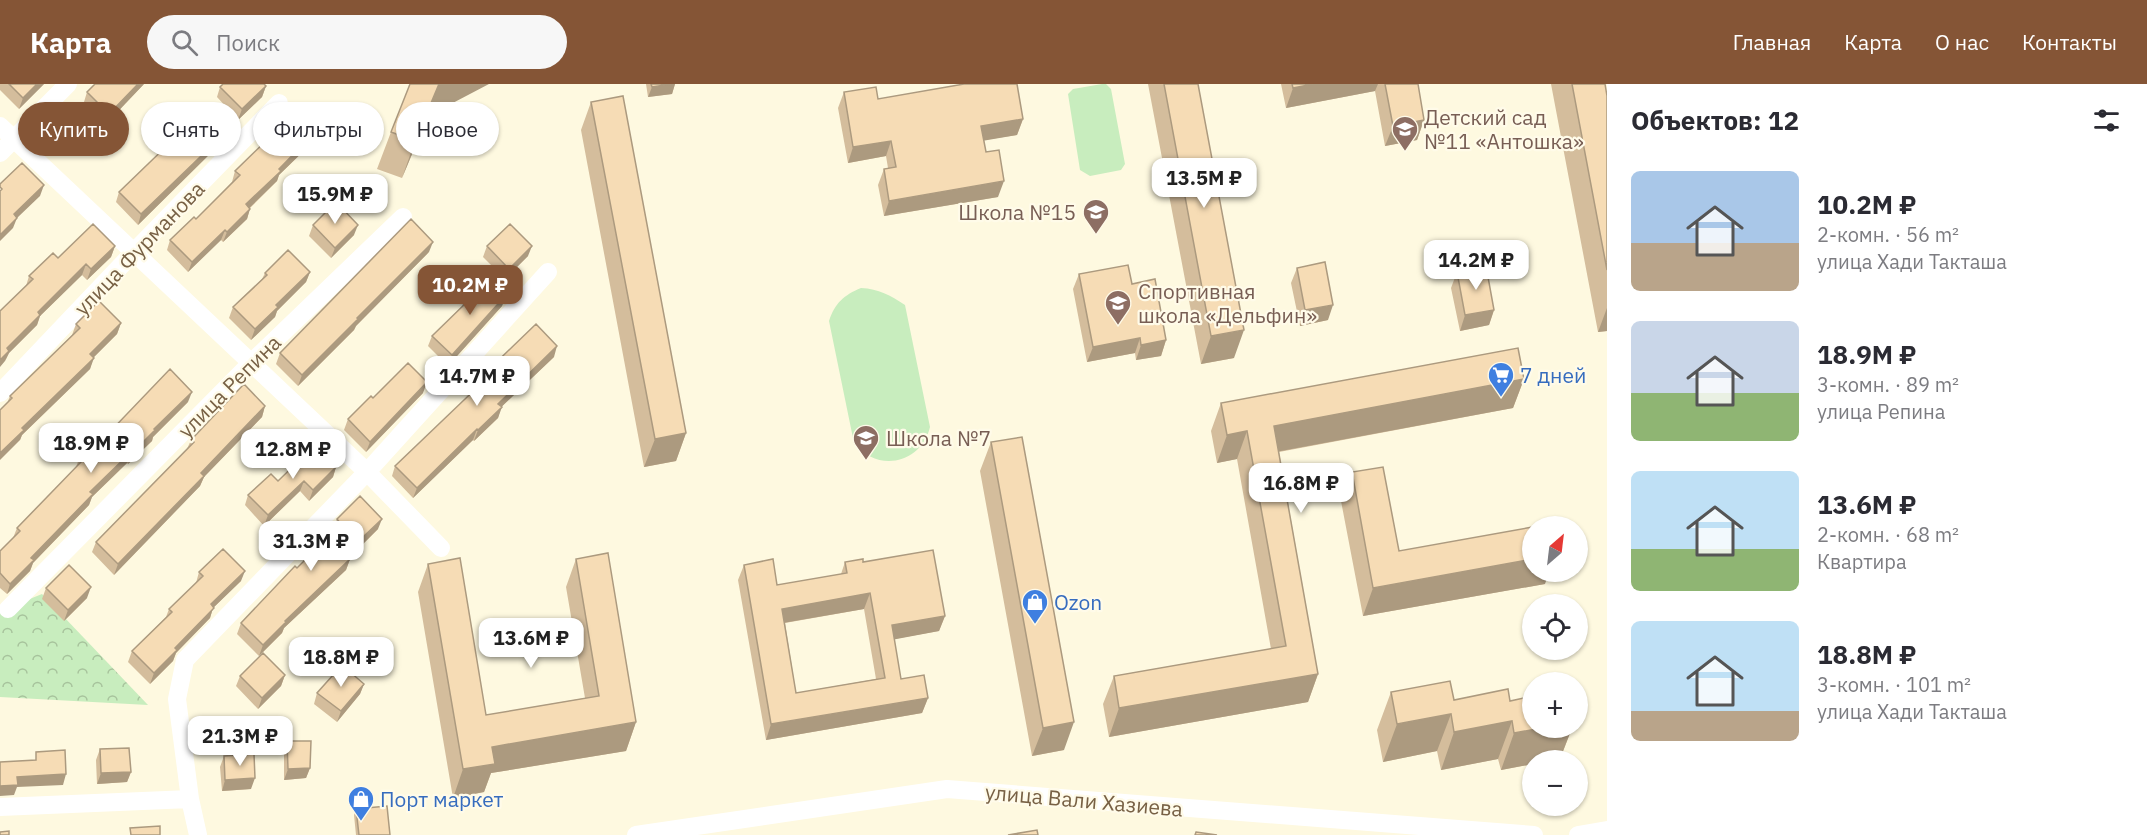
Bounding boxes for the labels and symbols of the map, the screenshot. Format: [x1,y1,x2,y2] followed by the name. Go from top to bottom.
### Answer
[1424,103,1584,155] place label: Детский сад №11 «Антошка»
[1390,114,1420,152] school or university icon: Детский сад №11 «Антошка»
[1149,158,1259,209] pin: 13.5M ₽
[280,174,390,225] pin: 15.9M ₽
[68,175,210,321] street label: улица Фурманова
[1081,197,1111,235] school or university icon: Школа №15
[958,198,1076,226] place label: Школа №15
[1421,240,1531,291] pin: 14.2M ₽
[415,265,525,316] pin: 10.2M ₽
[1138,277,1317,329] place label: Спортивная школа «Дельфин»
[1103,288,1133,326] school or university icon: Спортивная школа «Дельфин»
[171,328,287,444] street label: улица Репина
[422,356,532,407] pin: 14.7M ₽
[1486,360,1516,398] supermarket icon: 7 дней
[1520,361,1586,389] place label: 7 дней
[36,423,146,474] pin: 18.9M ₽
[851,423,881,461] school or university icon: Школа №7
[886,424,991,452] place label: Школа №7
[238,429,348,480] pin: 12.8M ₽
[1246,463,1356,514] pin: 16.8M ₽
[1522,516,1588,582] north arrow
[256,521,366,572] pin: 31.3M ₽
[1020,587,1050,625] shop icon: Ozon
[1054,588,1102,616] place label: Ozon
[476,618,586,669] pin: 13.6M ₽
[286,637,396,688] pin: 18.8M ₽
[185,716,295,767] pin: 21.3M ₽
[984,777,1184,823] street label: улица Вали Хазиева
[346,784,376,822] shop icon: Порт маркет
[380,785,504,813] place label: Порт маркет

